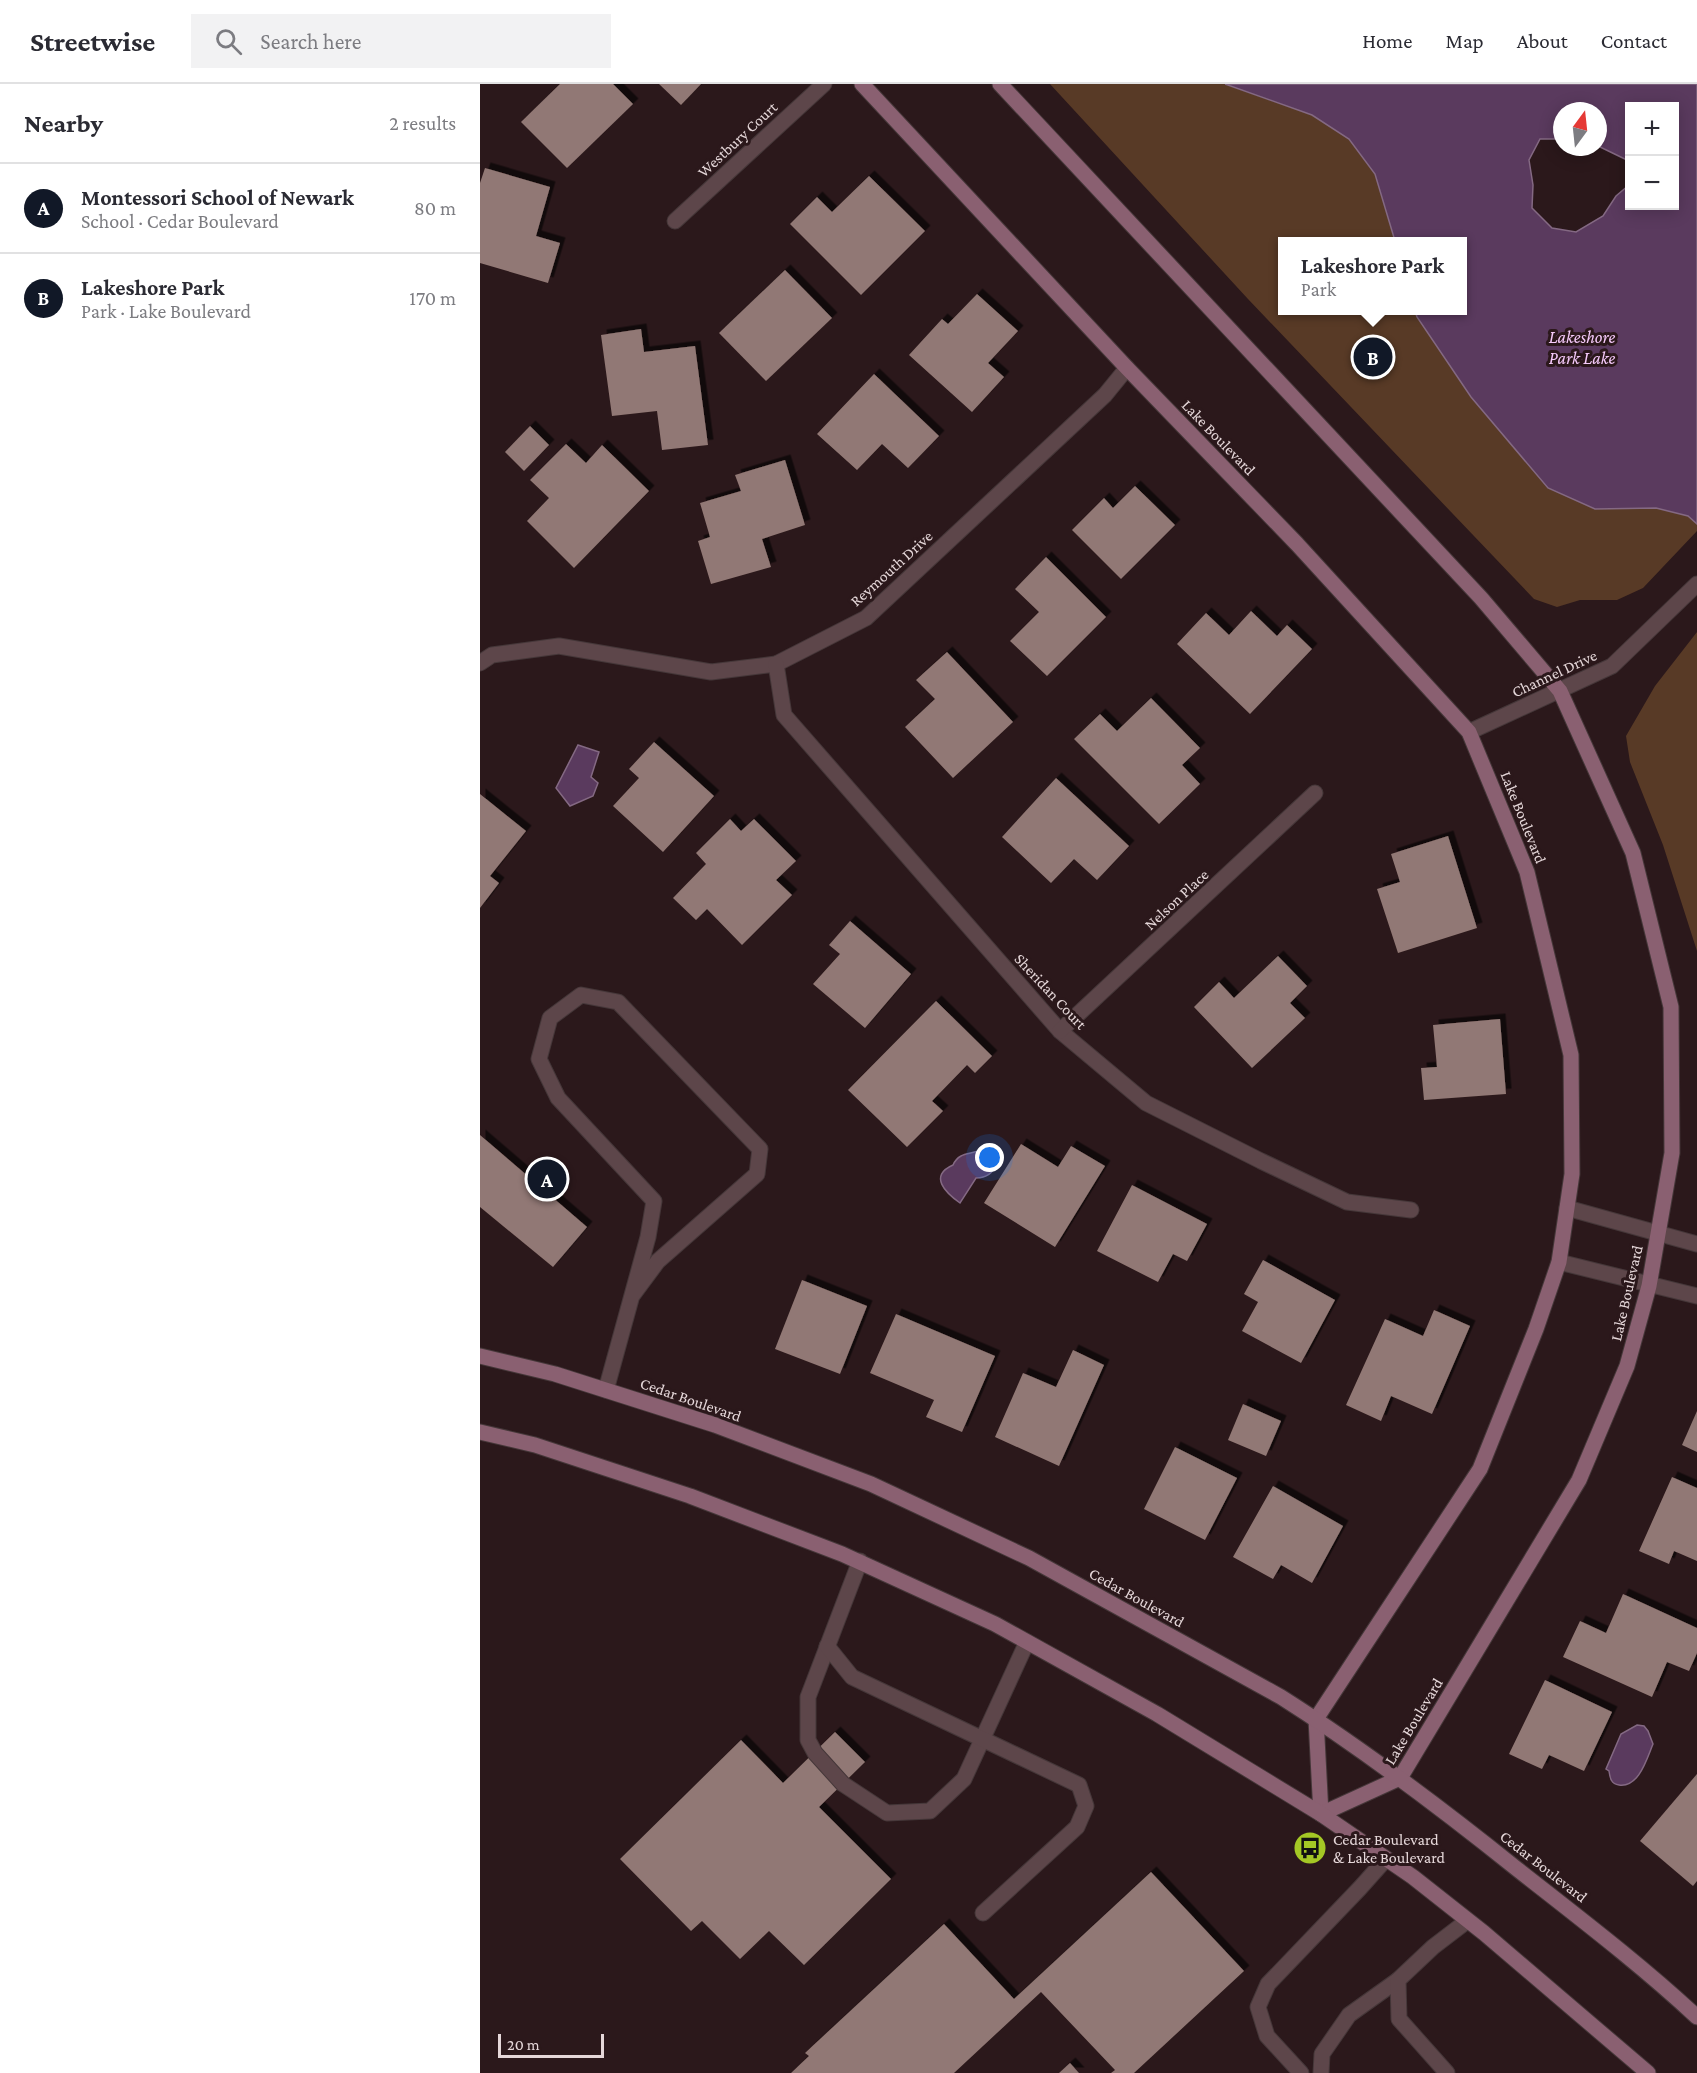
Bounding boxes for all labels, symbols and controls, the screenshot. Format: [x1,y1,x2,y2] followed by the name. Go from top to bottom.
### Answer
[191,14,611,68] search box
[212,25,245,58] icon: search
[30,26,155,57] text: Streetwise
[260,29,361,54] text: Search here
[1362,29,1412,53] text: Home
[1445,29,1484,53] text: Map
[1517,29,1568,53] text: About
[1601,29,1667,53] text: Contact
[694,98,782,181] street label: Westbury Court
[1553,102,1607,156] north arrow
[1625,102,1679,210] map controls
[1625,102,1679,156] button: +
[24,109,103,138] text: Nearby
[389,112,456,134] text: 2 results
[1625,156,1679,210] button: −
[81,185,354,210] text: Montessori School of Newark
[38,197,49,219] text: A
[414,197,456,219] text: 80 m
[81,210,279,232] text: School · Cedar Boulevard
[1278,237,1467,315] popup
[1301,253,1444,278] text: Lakeshore Park
[81,275,224,300] text: Lakeshore Park
[1301,278,1336,300] text: Park
[38,287,49,309] text: B
[409,287,456,309] text: 170 m
[81,300,251,322] text: Park · Lake Boulevard
[1549,327,1616,368] water label: Lakeshore Park Lake
[1354,334,1392,380] pin: B
[1179,396,1259,479] street label: Lake Boulevard
[847,527,936,610] street label: Reymouth Drive
[1509,646,1599,701] street label: Channel Drive
[1497,769,1550,866] street label: Lake Boulevard
[1141,866,1212,933] street label: Nelson Place
[1011,950,1090,1033] street label: Sheridan Court
[975,1143,1004,1172] your location
[528,1156,566,1202] pin: A
[1607,1243,1646,1343] street label: Lake Boulevard
[638,1374,744,1425] street label: Cedar Boulevard
[1086,1564,1188,1631] street label: Cedar Boulevard
[1381,1674,1446,1768] street label: Lake Boulevard
[1497,1827,1591,1906] street label: Cedar Boulevard
[1292,1830,1328,1866] bus stop icon: Cedar Boulevard & Lake Boulevard
[1333,1831,1445,1866] place label: Cedar Boulevard & Lake Boulevard
[498,2031,604,2058] scale bar
[507,2036,540,2053] text: 20 m

